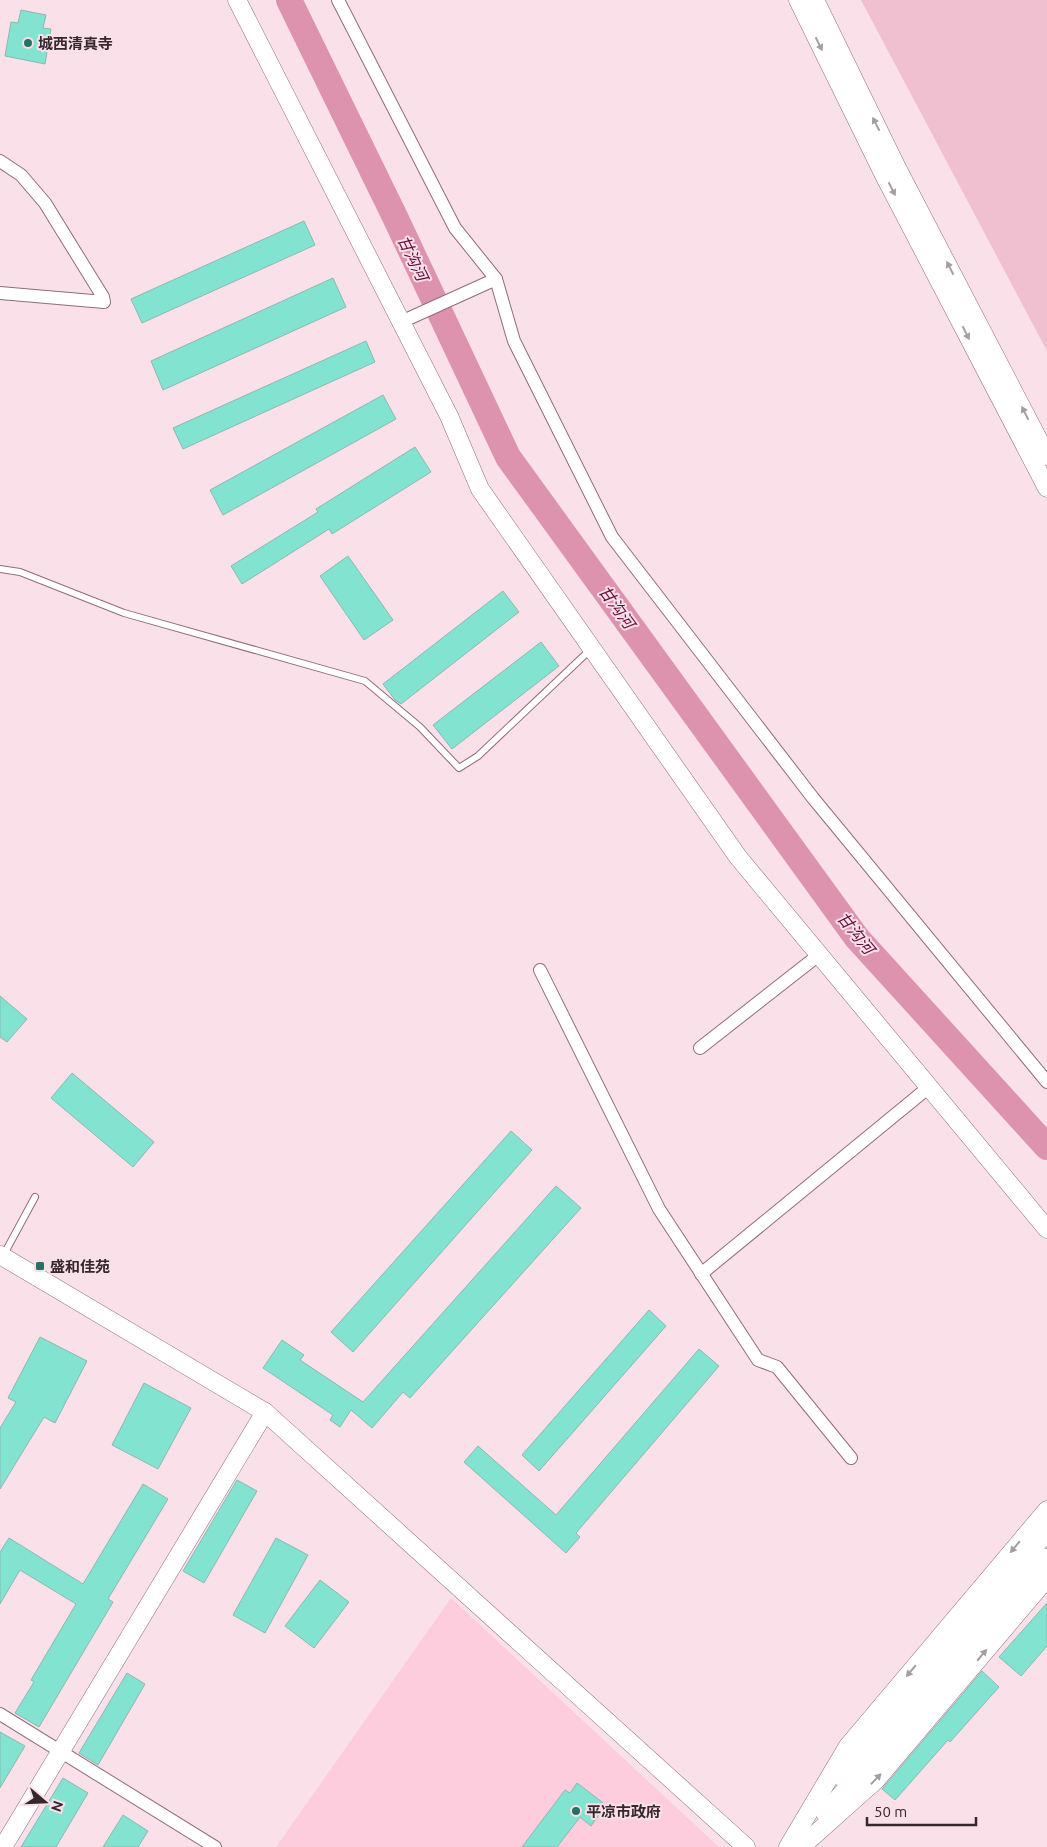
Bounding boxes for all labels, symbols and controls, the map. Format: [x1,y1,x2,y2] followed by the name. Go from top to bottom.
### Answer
[38,35,113,52] place label: 城西清真寺
[22,37,34,49] marker: 城西清真寺
[815,37,823,51] one-way arrow
[871,117,879,131] one-way arrow
[887,183,896,196] one-way arrow
[394,232,433,286] water label: 甘沟河
[946,261,954,276] one-way arrow
[962,326,970,341] one-way arrow
[1021,405,1029,420] one-way arrow
[596,582,640,634] water label: 甘沟河
[834,909,880,960] water label: 甘沟河
[50,1258,110,1275] place label: 盛和佳苑
[34,1260,46,1272] marker: 盛和佳苑
[1010,1541,1021,1553] one-way arrow
[976,1649,987,1662] one-way arrow
[905,1665,916,1678] one-way arrow
[870,1773,882,1785] one-way arrow
[20,1777,70,1827] north arrow
[867,1794,976,1826] scale bar
[48,1799,67,1814] text: N
[586,1803,661,1820] place label: 平凉市政府
[874,1803,907,1820] text: 50 m
[570,1805,582,1817] marker: 平凉市政府

